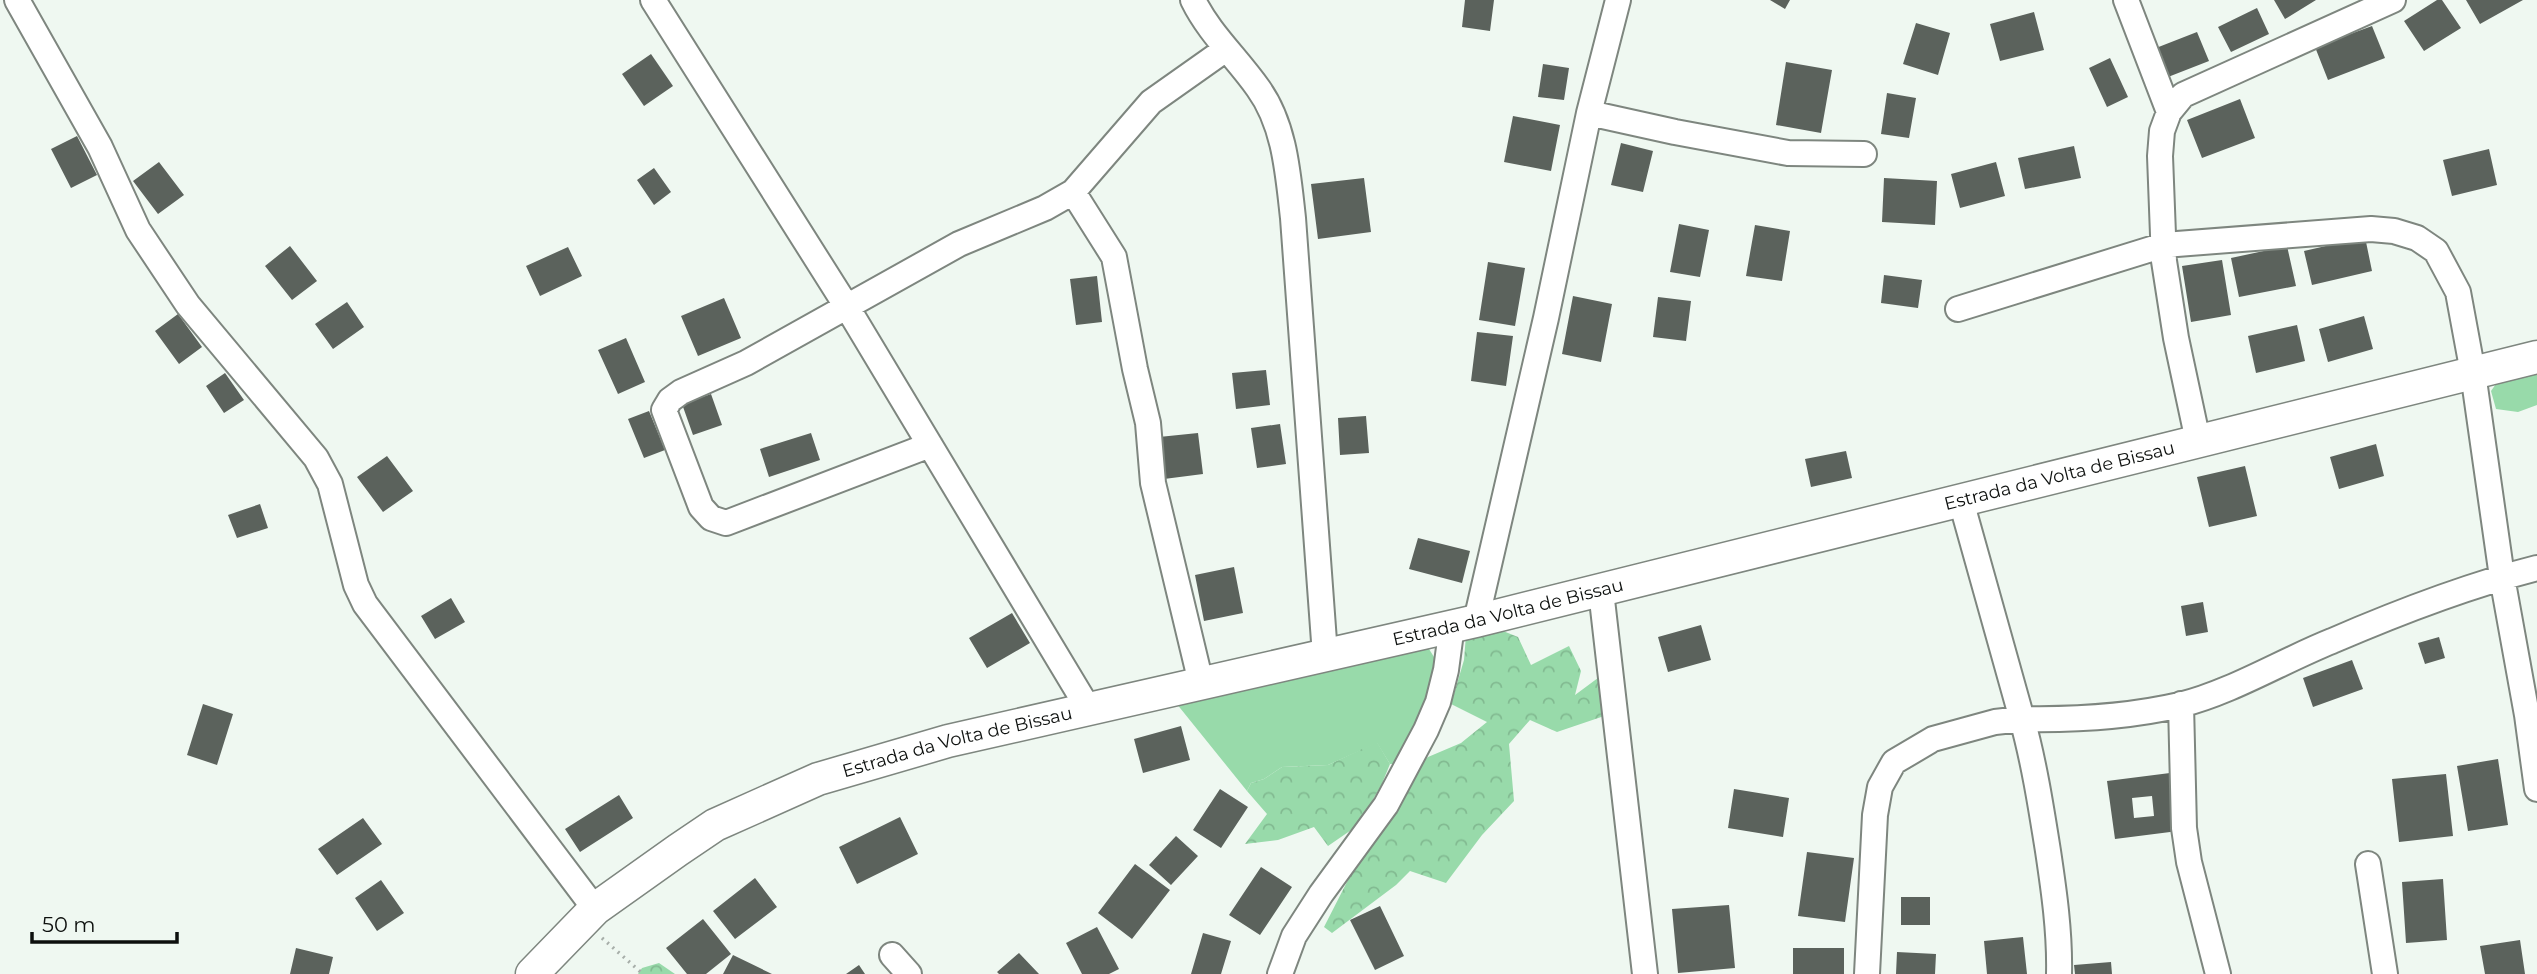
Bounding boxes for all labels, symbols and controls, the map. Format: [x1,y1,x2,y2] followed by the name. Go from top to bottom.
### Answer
[1942,437,2177,515] street label: Estrada da Volta de Bissau
[1391,574,1626,651] street label: Estrada da Volta de Bissau
[840,702,1074,782] street label: Estrada da Volta de Bissau
[32,900,177,944] scale bar
[42,912,96,937] text: 50 m

